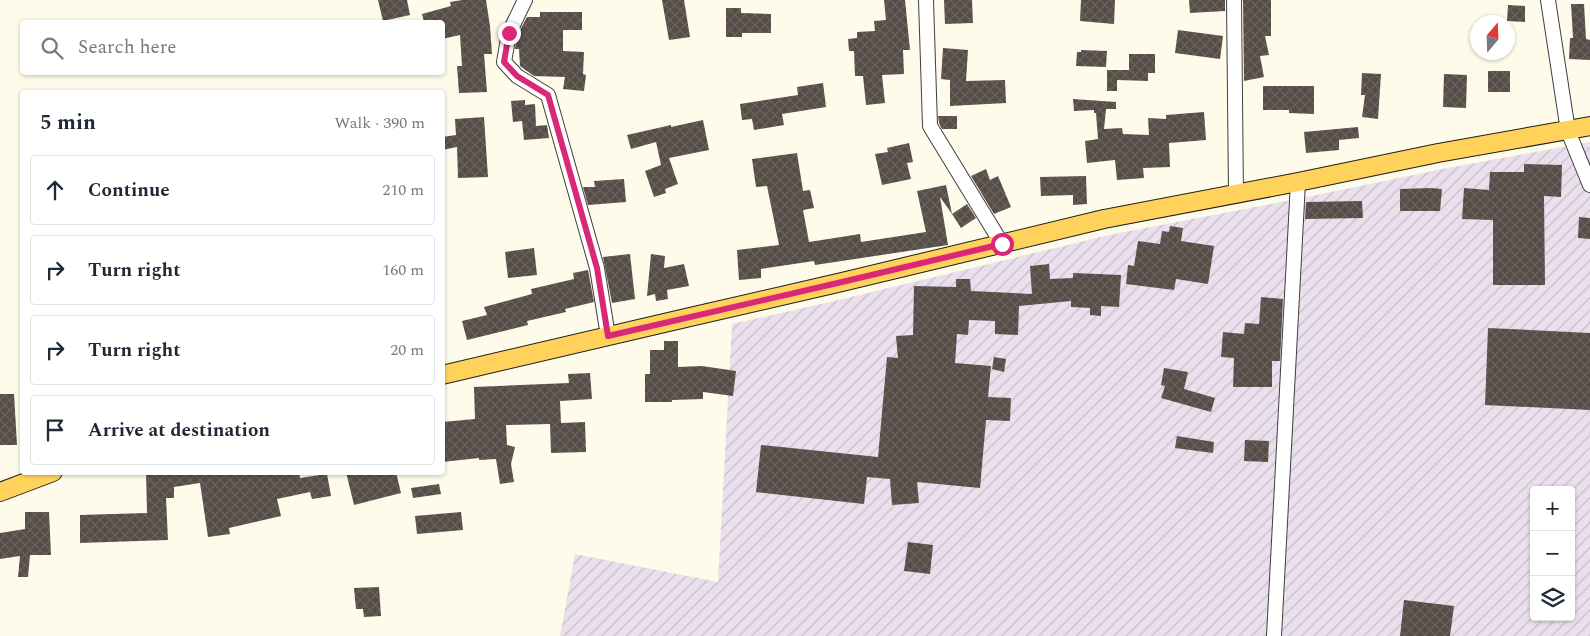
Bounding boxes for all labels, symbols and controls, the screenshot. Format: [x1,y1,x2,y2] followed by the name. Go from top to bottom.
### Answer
[1470,15,1515,60] north arrow
[20,20,445,75] search box
[498,22,521,45] route end
[78,33,177,62] text: Search here
[38,34,66,62] icon: search
[40,107,96,139] text: 5 min
[334,111,425,135] text: Walk · 390 m
[41,176,69,204] icon: ahead
[88,176,170,205] text: Continue
[382,178,424,202] text: 210 m
[991,233,1014,256] route start
[41,256,69,284] icon: right
[88,256,181,285] text: Turn right
[382,258,424,282] text: 160 m
[41,336,69,364] icon: right
[88,336,181,365] text: Turn right
[390,338,424,362] text: 20 m
[41,416,69,444] icon: arrive
[88,416,270,445] text: Arrive at destination
[1530,486,1575,621] map controls
[1530,486,1575,531] button: +
[1530,531,1575,576] button: −
[1530,576,1575,621] button: layers

